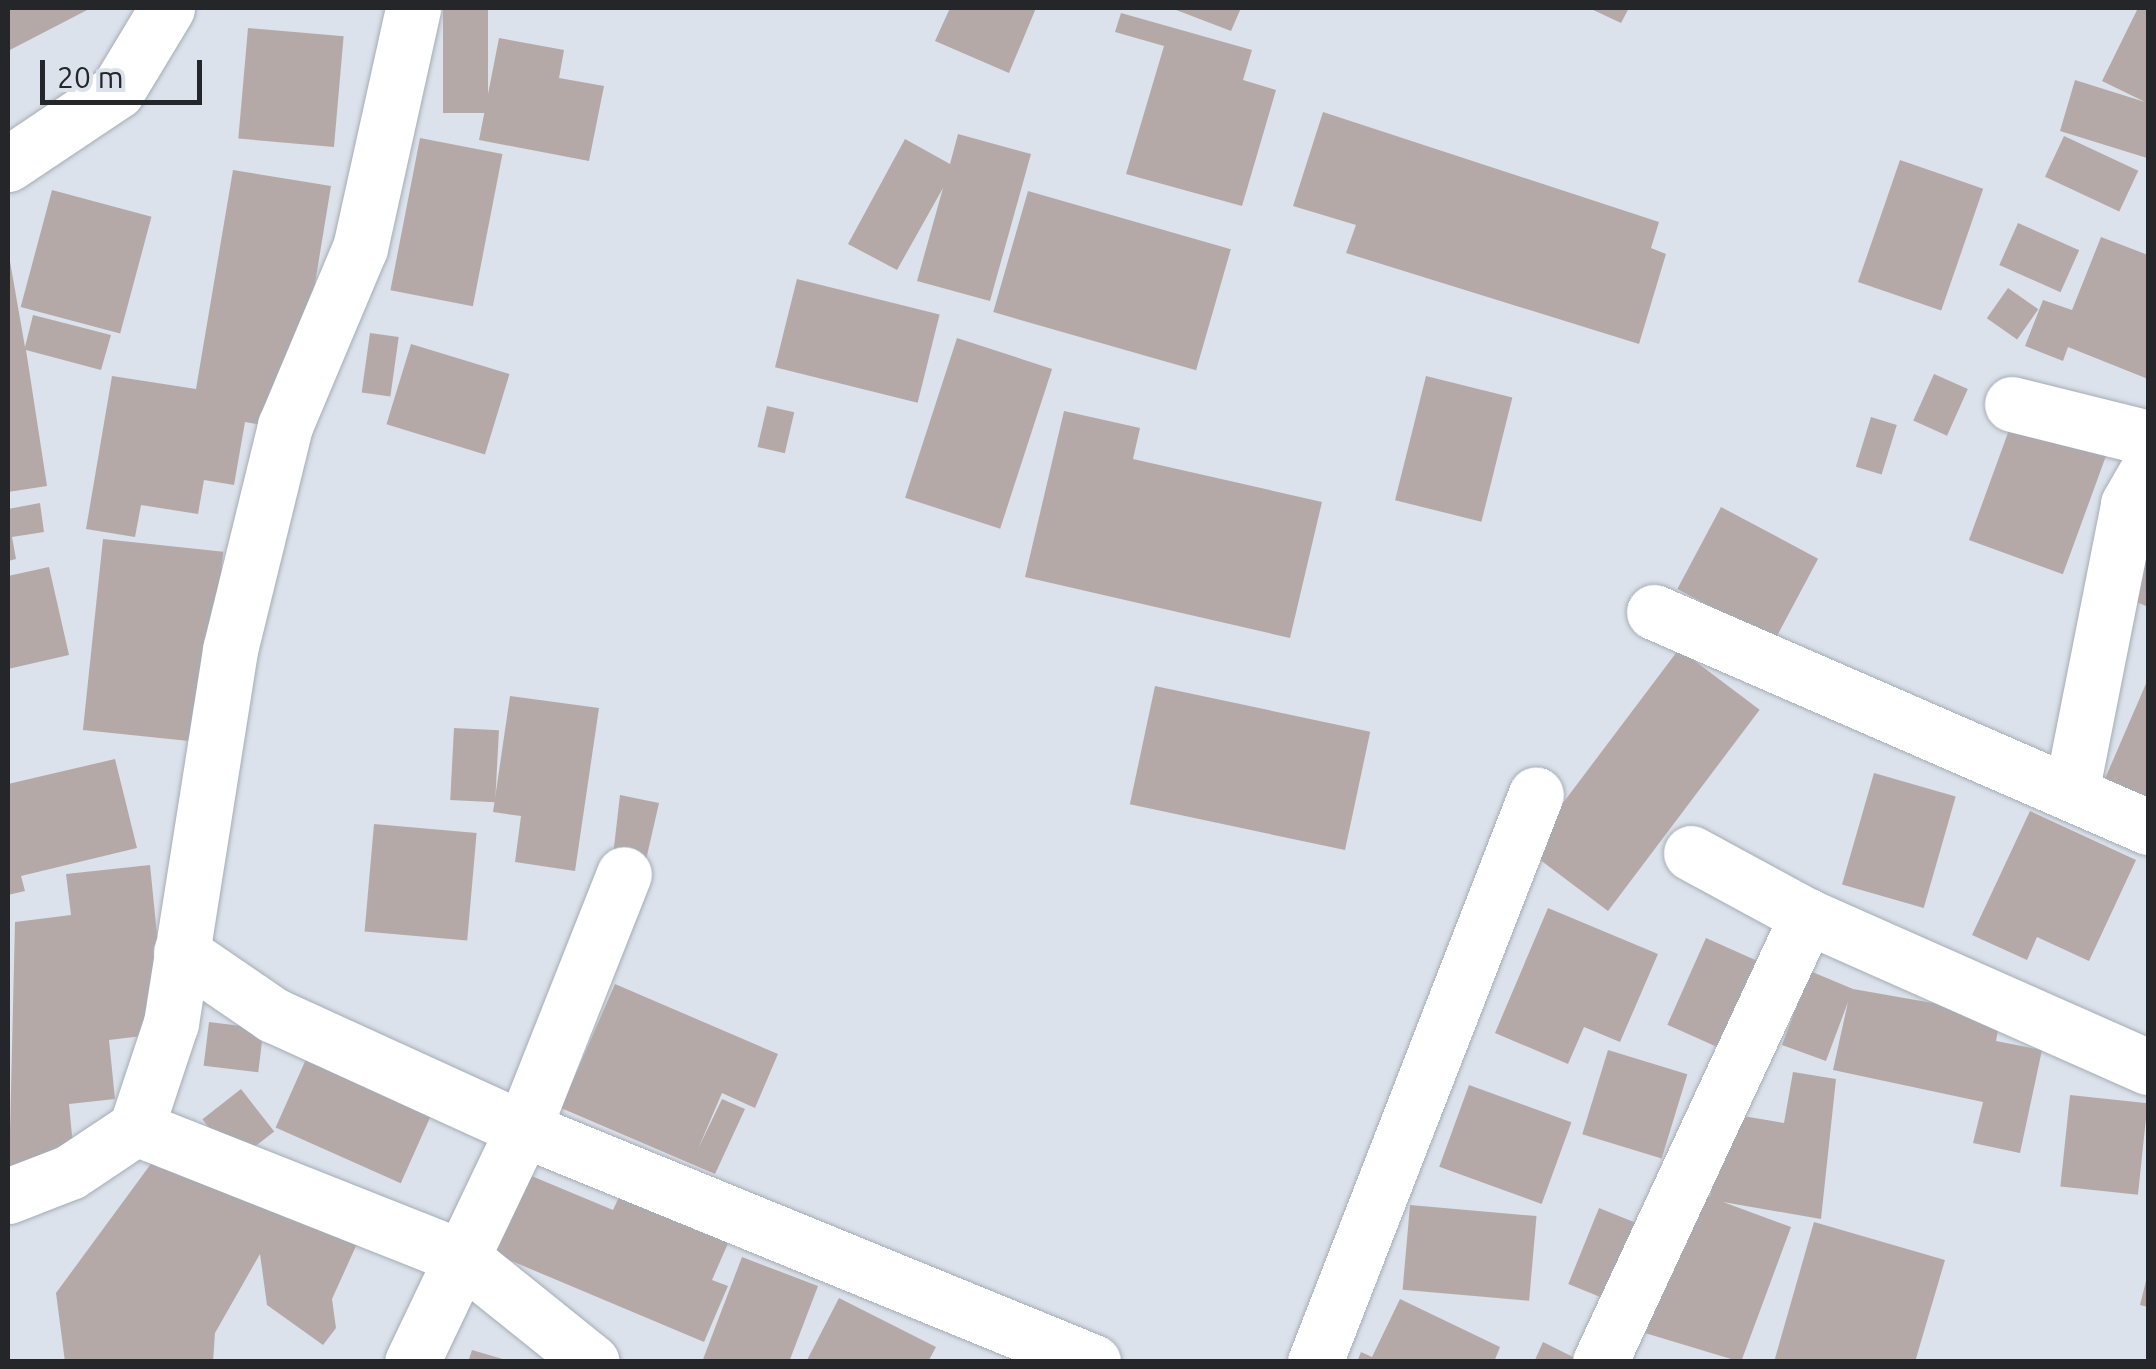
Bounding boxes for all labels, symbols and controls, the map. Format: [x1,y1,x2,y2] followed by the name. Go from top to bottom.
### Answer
[45,40,208,102] scale bar
[57,60,124,94] text: 20 m

